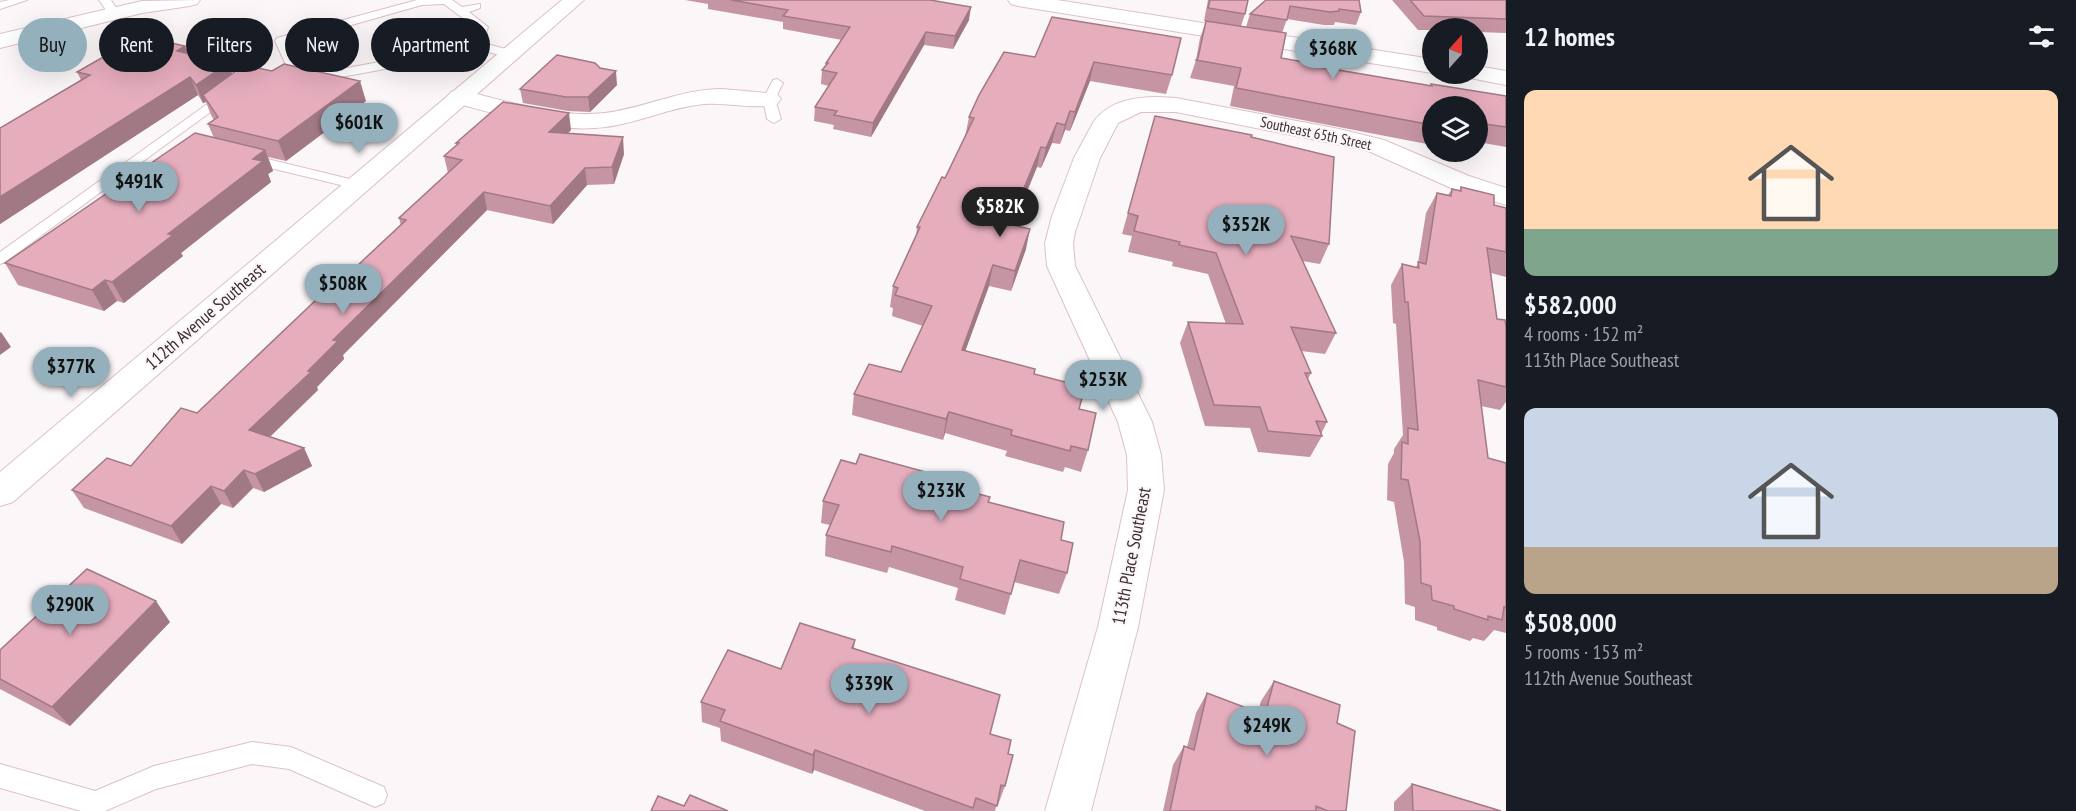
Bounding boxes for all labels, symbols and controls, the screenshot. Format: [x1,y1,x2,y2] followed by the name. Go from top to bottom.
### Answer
[18,18,87,72] chip: Buy
[99,18,174,72] chip: Rent
[186,18,273,72] chip: Filters
[285,18,359,72] chip: New
[371,18,490,72] chip: Apartment
[1422,18,1488,84] north arrow
[1422,18,1488,162] map controls
[1524,20,1615,53] text: 12 homes
[2025,20,2058,53] icon: filters
[1291,29,1375,80] pin: $368K
[1309,35,1357,61] text: $368K
[1422,96,1488,162] button: layers
[317,103,401,154] pin: $601K
[335,109,383,135] text: $601K
[1259,112,1373,154] street label: Southeast 65th Street
[1737,129,1845,237] icon: home
[97,162,181,213] pin: $491K
[115,168,163,194] text: $491K
[958,187,1042,238] pin: $582K
[976,193,1024,219] text: $582K
[1204,205,1288,256] pin: $352K
[1222,211,1270,237] text: $352K
[140,258,270,374] street label: 112th Avenue Southeast
[301,264,385,315] pin: $508K
[319,270,367,296] text: $508K
[1524,288,1617,321] text: $582,000
[1524,321,1643,347] text: 4 rooms · 152 m²
[29,347,113,398] pin: $377K
[1524,347,1679,373] text: 113th Place Southeast
[47,353,95,379] text: $377K
[1061,360,1145,411] pin: $253K
[1079,366,1127,392] text: $253K
[1737,447,1845,555] icon: home
[899,471,983,522] pin: $233K
[917,477,965,503] text: $233K
[1106,485,1156,627] street label: 113th Place Southeast
[28,585,112,636] pin: $290K
[46,591,94,617] text: $290K
[1524,606,1617,639] text: $508,000
[1524,639,1643,665] text: 5 rooms · 153 m²
[827,664,911,715] pin: $339K
[1524,665,1693,691] text: 112th Avenue Southeast
[845,670,893,696] text: $339K
[1225,706,1309,757] pin: $249K
[1243,712,1291,738] text: $249K

